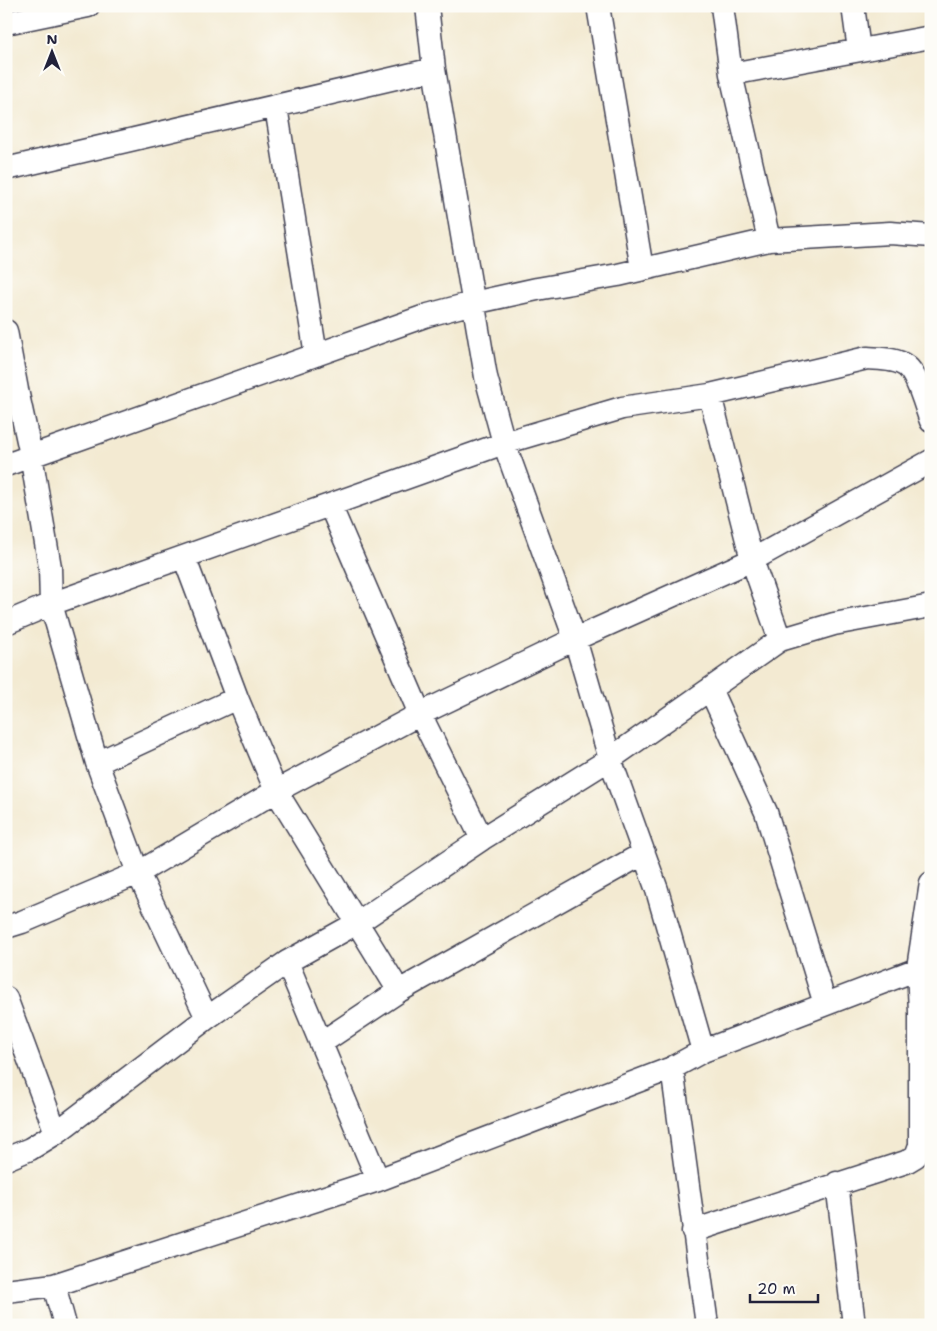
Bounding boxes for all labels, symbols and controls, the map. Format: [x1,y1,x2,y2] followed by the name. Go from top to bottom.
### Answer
[28,28,78,78] north arrow
[46,30,58,48] text: N
[750,1271,817,1303] scale bar
[757,1279,796,1299] text: 20 m

